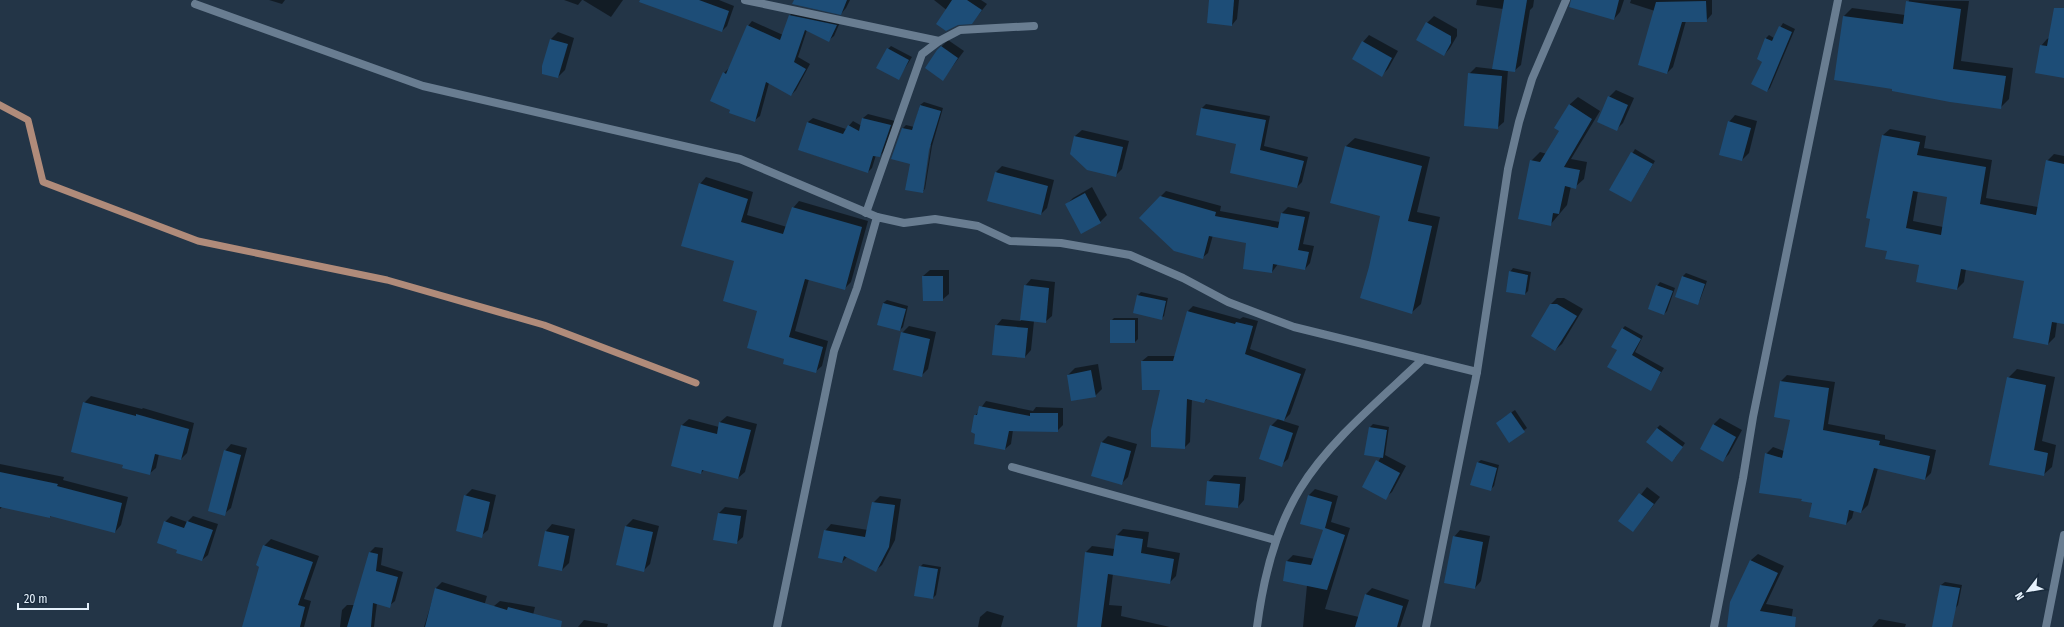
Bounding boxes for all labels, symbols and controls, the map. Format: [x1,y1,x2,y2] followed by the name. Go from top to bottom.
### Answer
[2008,571,2048,611] north arrow
[18,585,88,611] scale bar
[2013,590,2027,602] text: N
[24,592,48,606] text: 20 m

